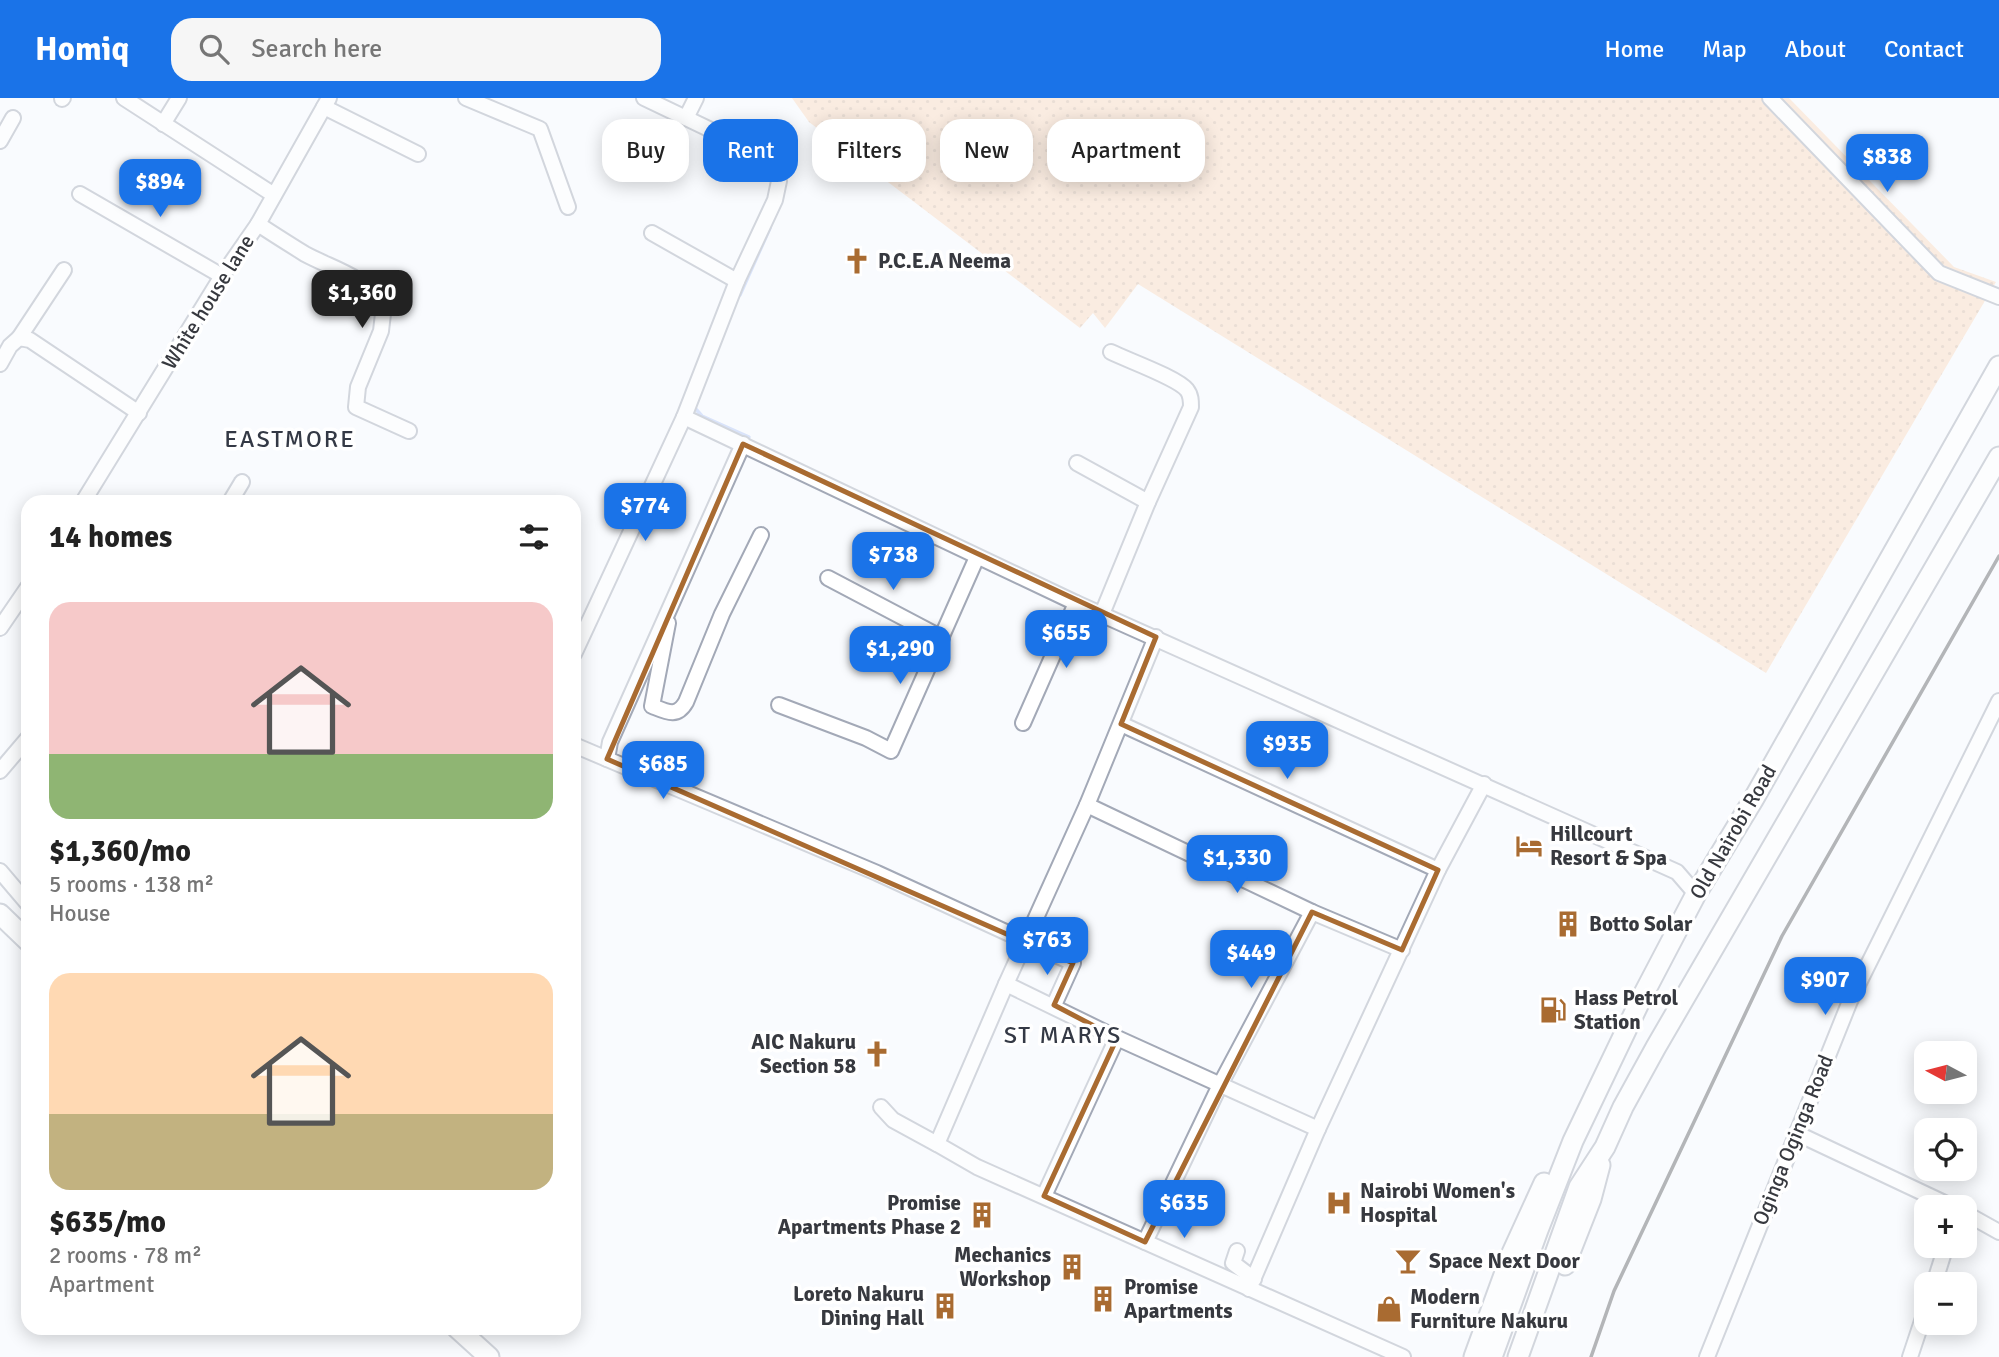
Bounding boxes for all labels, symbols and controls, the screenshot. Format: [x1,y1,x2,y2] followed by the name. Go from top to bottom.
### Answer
[171,18,661,81] search box
[35,29,129,70] text: Homiq
[195,30,233,68] icon: search
[251,33,382,65] text: Search here
[1604,34,1664,64] text: Home
[1702,34,1747,64] text: Map
[1785,34,1846,64] text: About
[1884,34,1964,64] text: Contact
[602,119,689,182] chip: Buy
[703,119,798,182] chip: Rent
[812,119,926,182] chip: Filters
[940,119,1033,182] chip: New
[1047,119,1205,182] chip: Apartment
[1846,134,1928,194] pin: $838
[1862,142,1912,171] text: $838
[119,159,201,219] pin: $894
[135,167,185,196] text: $894
[156,230,260,374] street label: White house lane
[842,246,872,276] church icon: P.C.E.A Neema
[878,248,1011,274] place label: P.C.E.A Neema
[305,271,419,330] pin: $1,360
[328,278,396,307] text: $1,360
[224,424,356,454] district label: EASTMORE
[604,484,686,543] pin: $774
[620,491,670,520] text: $774
[515,518,553,556] icon: filters
[49,519,172,556] text: 14 homes
[852,532,934,592] pin: $738
[868,540,918,569] text: $738
[1025,610,1107,670] pin: $655
[1041,618,1091,647] text: $655
[843,626,957,686] pin: $1,290
[866,634,934,663] text: $1,290
[238,647,364,773] icon: home
[1246,722,1328,781] pin: $935
[1262,729,1312,758] text: $935
[622,742,704,801] pin: $685
[638,749,688,778] text: $685
[1684,760,1782,904] street label: Old Nairobi Road
[1550,821,1667,871] place label: Hillcourt Resort & Spa
[1514,831,1544,861] hotel icon: Hillcourt Resort & Spa
[49,833,191,870] text: $1,360/mo
[1180,836,1294,895] pin: $1,330
[1203,843,1271,872] text: $1,330
[49,870,214,899] text: 5 rooms · 138 m²
[49,899,111,928] text: House
[1553,909,1583,939] building icon: Botto Solar
[1589,911,1693,937] place label: Botto Solar
[1006,918,1088,977] pin: $763
[1022,925,1072,954] text: $763
[1210,930,1292,990] pin: $449
[1226,938,1276,967] text: $449
[1784,958,1866,1017] pin: $907
[1800,965,1850,994] text: $907
[1574,985,1679,1035] place label: Hass Petrol Station
[1538,995,1568,1025] fuel station icon: Hass Petrol Station
[238,1018,364,1144] icon: home
[1004,1020,1122,1050] district label: ST MARYS
[751,1029,856,1079] place label: AIC Nakuru Section 58
[862,1039,892,1069] church icon: AIC Nakuru Section 58
[1914,1041,1978,1104] north arrow
[1914,1041,1977,1335] map controls
[1747,1051,1839,1229] street label: Oginga Oginga Road
[1914,1118,1977,1181] button: locate
[1360,1178,1515,1228] place label: Nairobi Women's Hospital
[1143,1180,1225,1240] pin: $635
[1159,1188,1209,1217] text: $635
[1324,1188,1354,1218] hospital icon: Nairobi Women's Hospital
[778,1190,961,1240] place label: Promise Apartments Phase 2
[1914,1195,1977,1258] button: +
[967,1200,997,1230] building icon: Promise Apartments Phase 2
[49,1204,166,1241] text: $635/mo
[49,1241,202,1270] text: 2 rooms · 78 m²
[954,1242,1051,1292] place label: Mechanics Workshop
[1393,1246,1423,1276] bar icon: Space Next Door
[1429,1248,1581,1274] place label: Space Next Door
[1057,1252,1087,1282] building icon: Mechanics Workshop
[49,1270,154,1299] text: Apartment
[1914,1272,1977,1335] button: −
[1124,1274,1233,1324] place label: Promise Apartments
[793,1281,924,1331] place label: Loreto Nakuru Dining Hall
[1088,1284,1118,1314] building icon: Promise Apartments
[1410,1284,1568,1334] place label: Modern Furniture Nakuru
[930,1291,960,1321] building icon: Loreto Nakuru Dining Hall
[1374,1294,1404,1324] shop icon: Modern Furniture Nakuru

